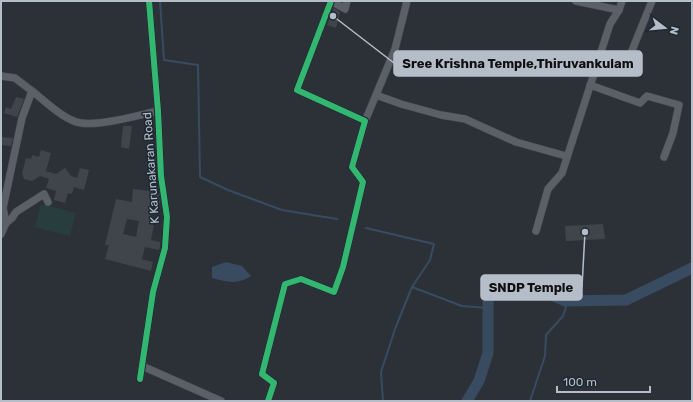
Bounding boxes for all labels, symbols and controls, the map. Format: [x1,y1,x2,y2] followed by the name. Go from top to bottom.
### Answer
[645,8,685,48] north arrow
[667,25,681,36] text: N
[394,51,642,76] callout: Sree Krishna Temple,Thiruvankulam
[402,56,634,71] text: Sree Krishna Temple,Thiruvankulam
[140,112,162,224] street label: K Karunakaran Road
[481,275,582,300] callout: SNDP Temple
[489,280,574,295] text: SNDP Temple
[557,368,650,394] scale bar
[563,375,597,389] text: 100 m

